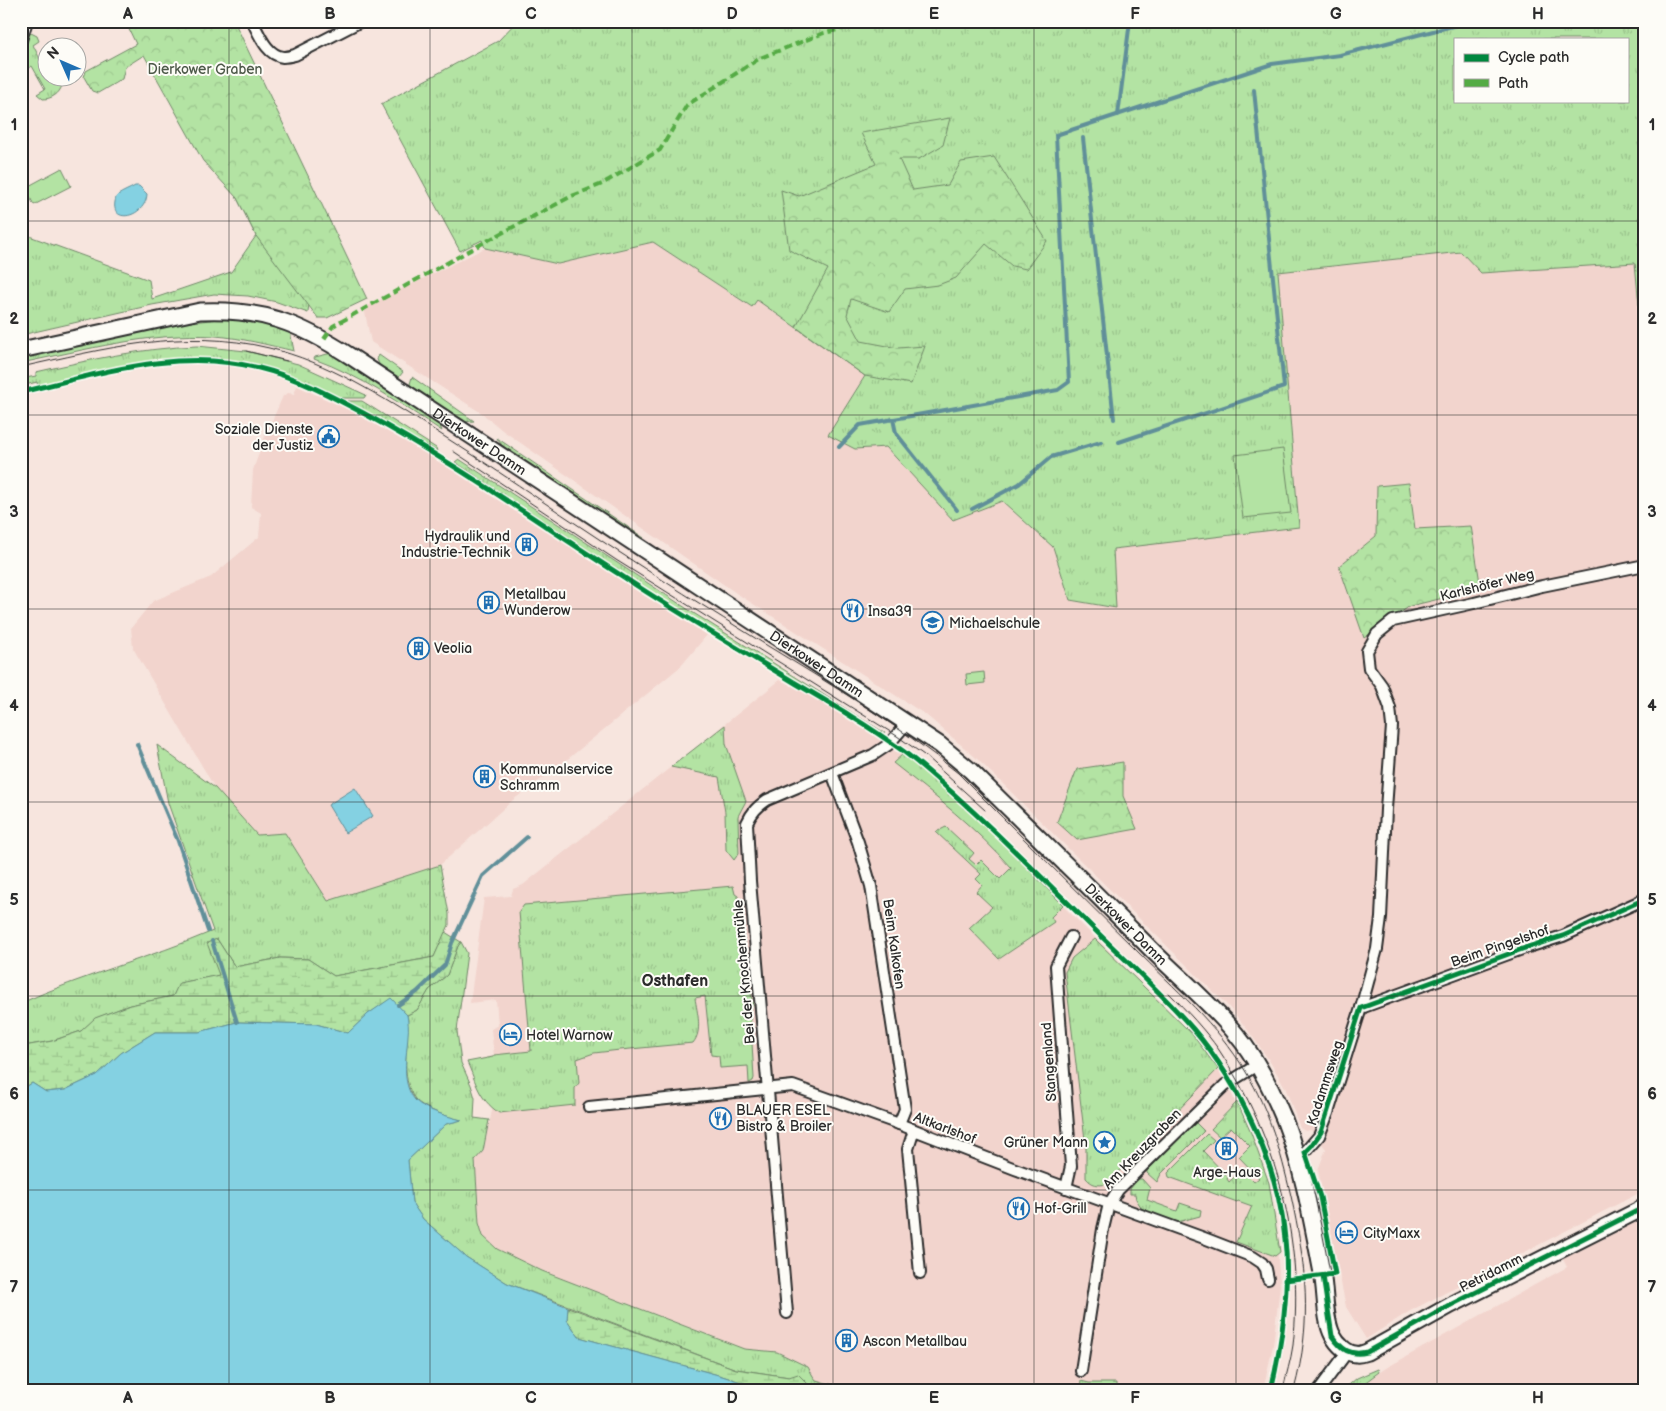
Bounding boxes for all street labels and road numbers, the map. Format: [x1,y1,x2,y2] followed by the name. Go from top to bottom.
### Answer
[429,404,530,478] street label: Dierkower Damm
[1438,565,1536,605] street label: Karlshöfer Weg
[767,627,867,701] street label: Dierkower Damm
[1081,880,1171,969] street label: Dierkower Damm
[879,898,909,990] street label: Beim Kalkofen
[729,899,759,1045] street label: Bei der Knochenmühle
[1449,921,1552,971] street label: Beim Pingelshof
[1038,1022,1060,1102] street label: Stangenland
[1303,1038,1347,1128] street label: Kadammsweg
[1099,1105,1185,1193] street label: Am Kreuzgraben
[911,1108,979,1148] street label: Altkarlshof
[1457,1250,1525,1296] street label: Petridamm

